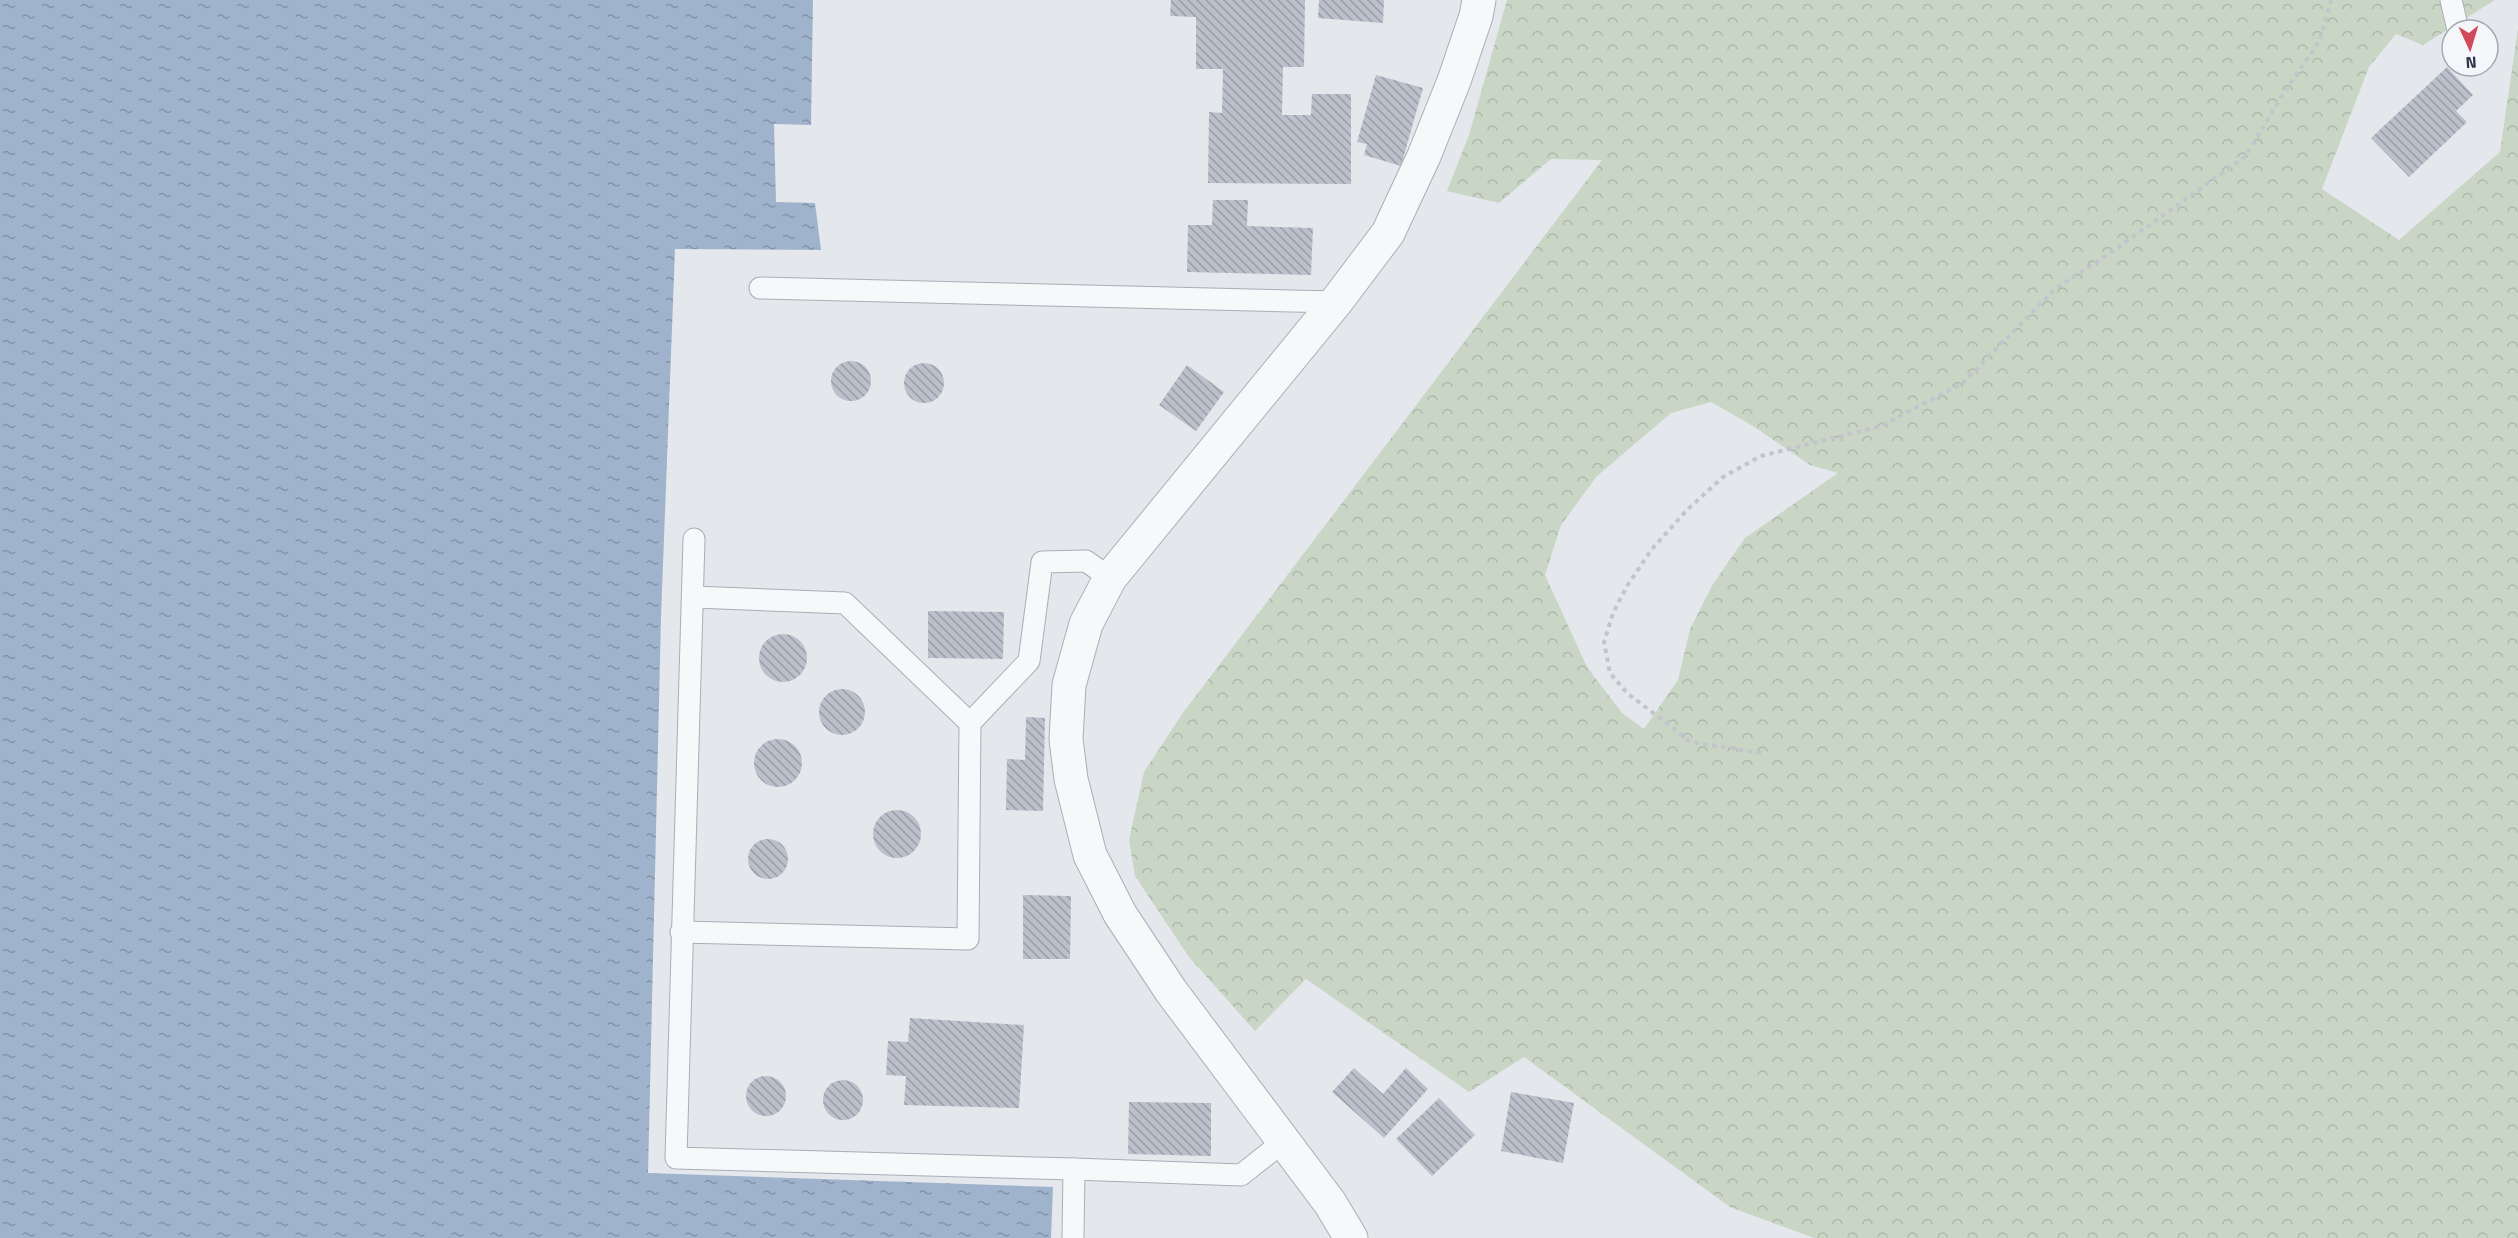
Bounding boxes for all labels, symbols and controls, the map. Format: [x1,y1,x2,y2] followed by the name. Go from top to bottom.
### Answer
[2440,18,2500,78] north arrow
[2465,51,2477,75] text: N

